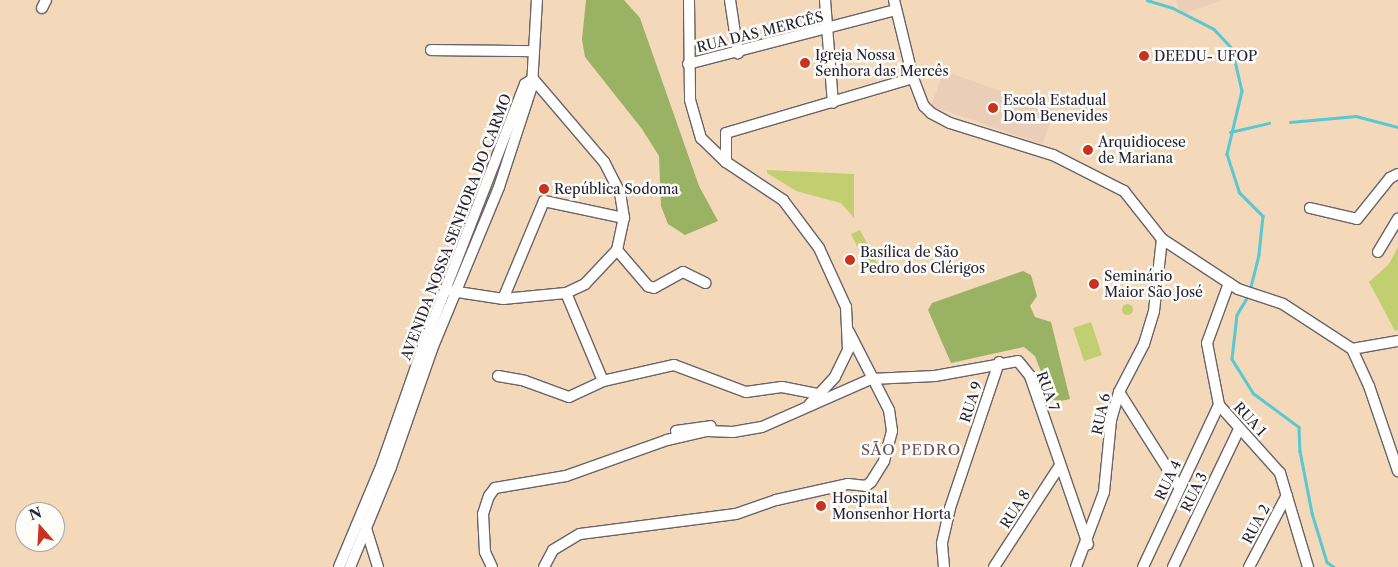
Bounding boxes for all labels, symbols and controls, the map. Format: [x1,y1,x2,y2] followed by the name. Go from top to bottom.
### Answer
[695,8,825,56] street label: RUA DAS MERCÊS
[815,47,949,80] place label: Igreja Nossa Senhora das Mercês
[1154,48,1257,64] place label: DEEDU- UFOP
[1138,50,1150,62] marker: DEEDU- UFOP
[799,57,811,69] marker: Igreja Nossa Senhora das Mercês
[397,91,515,363] street label: AVENIDA NOSSA SENHORA DO CARMO
[1003,92,1108,124] place label: Escola Estadual Dom Benevides
[987,102,999,114] marker: Escola Estadual Dom Benevides
[1098,134,1186,166] place label: Arquidiocese de Mariana
[1082,144,1094,156] marker: Arquidiocese de Mariana
[554,181,679,197] place label: República Sodoma
[538,183,550,195] marker: República Sodoma
[860,244,985,276] place label: Basílica de São Pedro dos Clérigos
[844,254,856,266] marker: Basílica de São Pedro dos Clérigos
[1104,268,1203,300] place label: Seminário Maior São José
[1088,278,1100,290] marker: Seminário Maior São José
[1033,369,1063,413] street label: RUA 7
[956,379,986,425] street label: RUA 9
[1088,391,1114,437] street label: RUA 6
[1230,399,1270,439] street label: RUA 1
[860,441,962,459] district label: SÃO PEDRO
[1151,457,1185,503] street label: RUA 4
[1177,469,1211,515] street label: RUA 3
[996,486,1034,532] street label: RUA 8
[832,490,951,522] place label: Hospital Monsenhor Horta
[814,499,828,513] marker: Hospital Monsenhor Horta
[1239,501,1273,547] street label: RUA 2
[15,502,65,552] north arrow
[27,503,44,524] text: N

